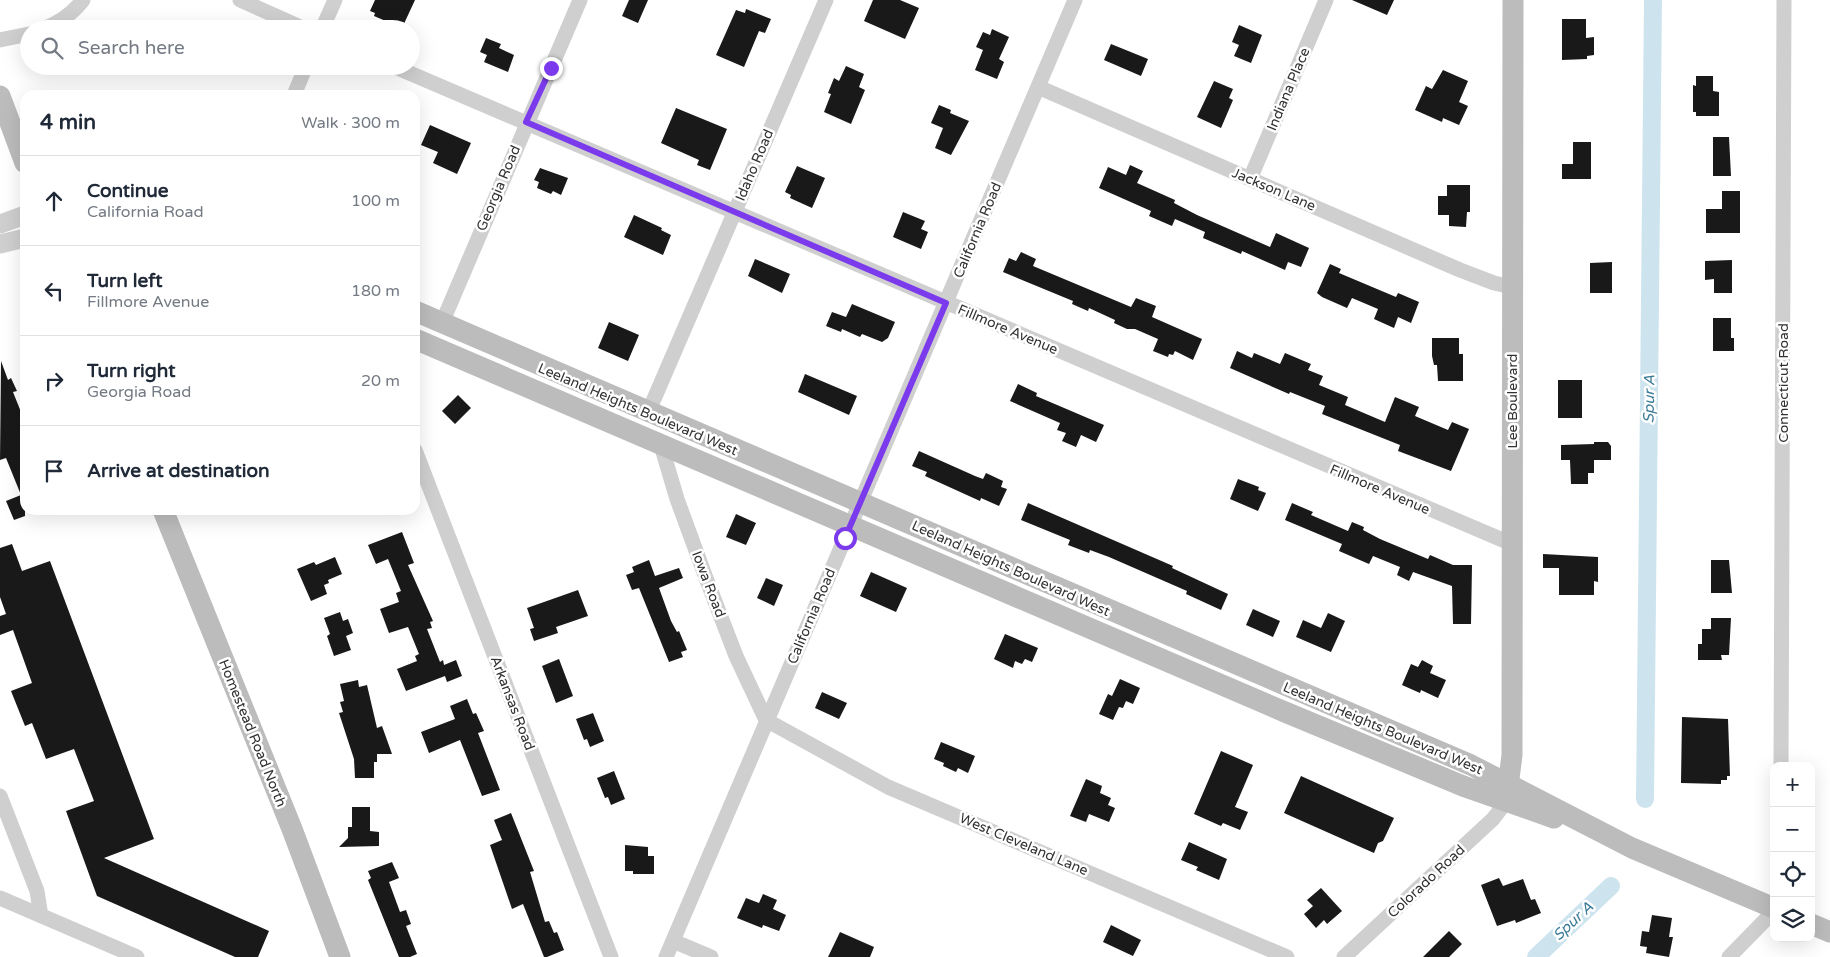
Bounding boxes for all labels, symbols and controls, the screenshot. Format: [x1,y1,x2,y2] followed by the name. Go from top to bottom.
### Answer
[20,20,420,75] search box
[38,34,66,62] icon: search
[78,37,185,59] text: Search here
[1263,45,1314,133] street label: Indiana Place
[540,57,563,80] route end
[40,110,96,135] text: 4 min
[301,113,400,133] text: Walk · 300 m
[732,127,777,204] street label: Idaho Road
[473,143,524,233] street label: Georgia Road
[1229,164,1318,215] street label: Jackson Lane
[87,180,169,202] text: Continue
[950,180,1005,281] street label: California Road
[40,187,68,215] icon: ahead
[351,191,400,211] text: 100 m
[87,202,204,222] text: California Road
[87,270,163,292] text: Turn left
[40,277,68,305] icon: left
[351,281,400,301] text: 180 m
[87,292,209,312] text: Fillmore Avenue
[955,301,1060,358] street label: Fillmore Avenue
[1775,323,1792,443] street label: Connecticut Road
[1504,354,1521,448] street label: Lee Boulevard
[87,360,175,382] text: Turn right
[535,360,741,460] street label: Leeland Heights Boulevard West
[40,367,68,395] icon: right
[361,371,400,391] text: 20 m
[1640,375,1658,423] water label: Spur A
[87,382,191,402] text: Georgia Road
[40,457,68,485] icon: arrive
[87,460,270,482] text: Arrive at destination
[1327,461,1432,518] street label: Fillmore Avenue
[909,517,1113,620] street label: Leeland Heights Boulevard West
[834,527,857,550] route start
[688,549,729,620] street label: Iowa Road
[784,566,839,667] street label: California Road
[487,654,538,753] street label: Arkansas Road
[215,657,290,809] street label: Homestead Road North
[1280,679,1486,779] street label: Leeland Heights Boulevard West
[1770,762,1815,942] map controls
[1770,762,1815,807] button: +
[1770,807,1815,852] button: −
[957,810,1091,879] street label: West Cleveland Lane
[1384,841,1468,921] street label: Colorado Road
[1770,852,1815,897] button: locate
[1770,897,1815,942] button: layers
[1549,898,1597,944] water label: Spur A

